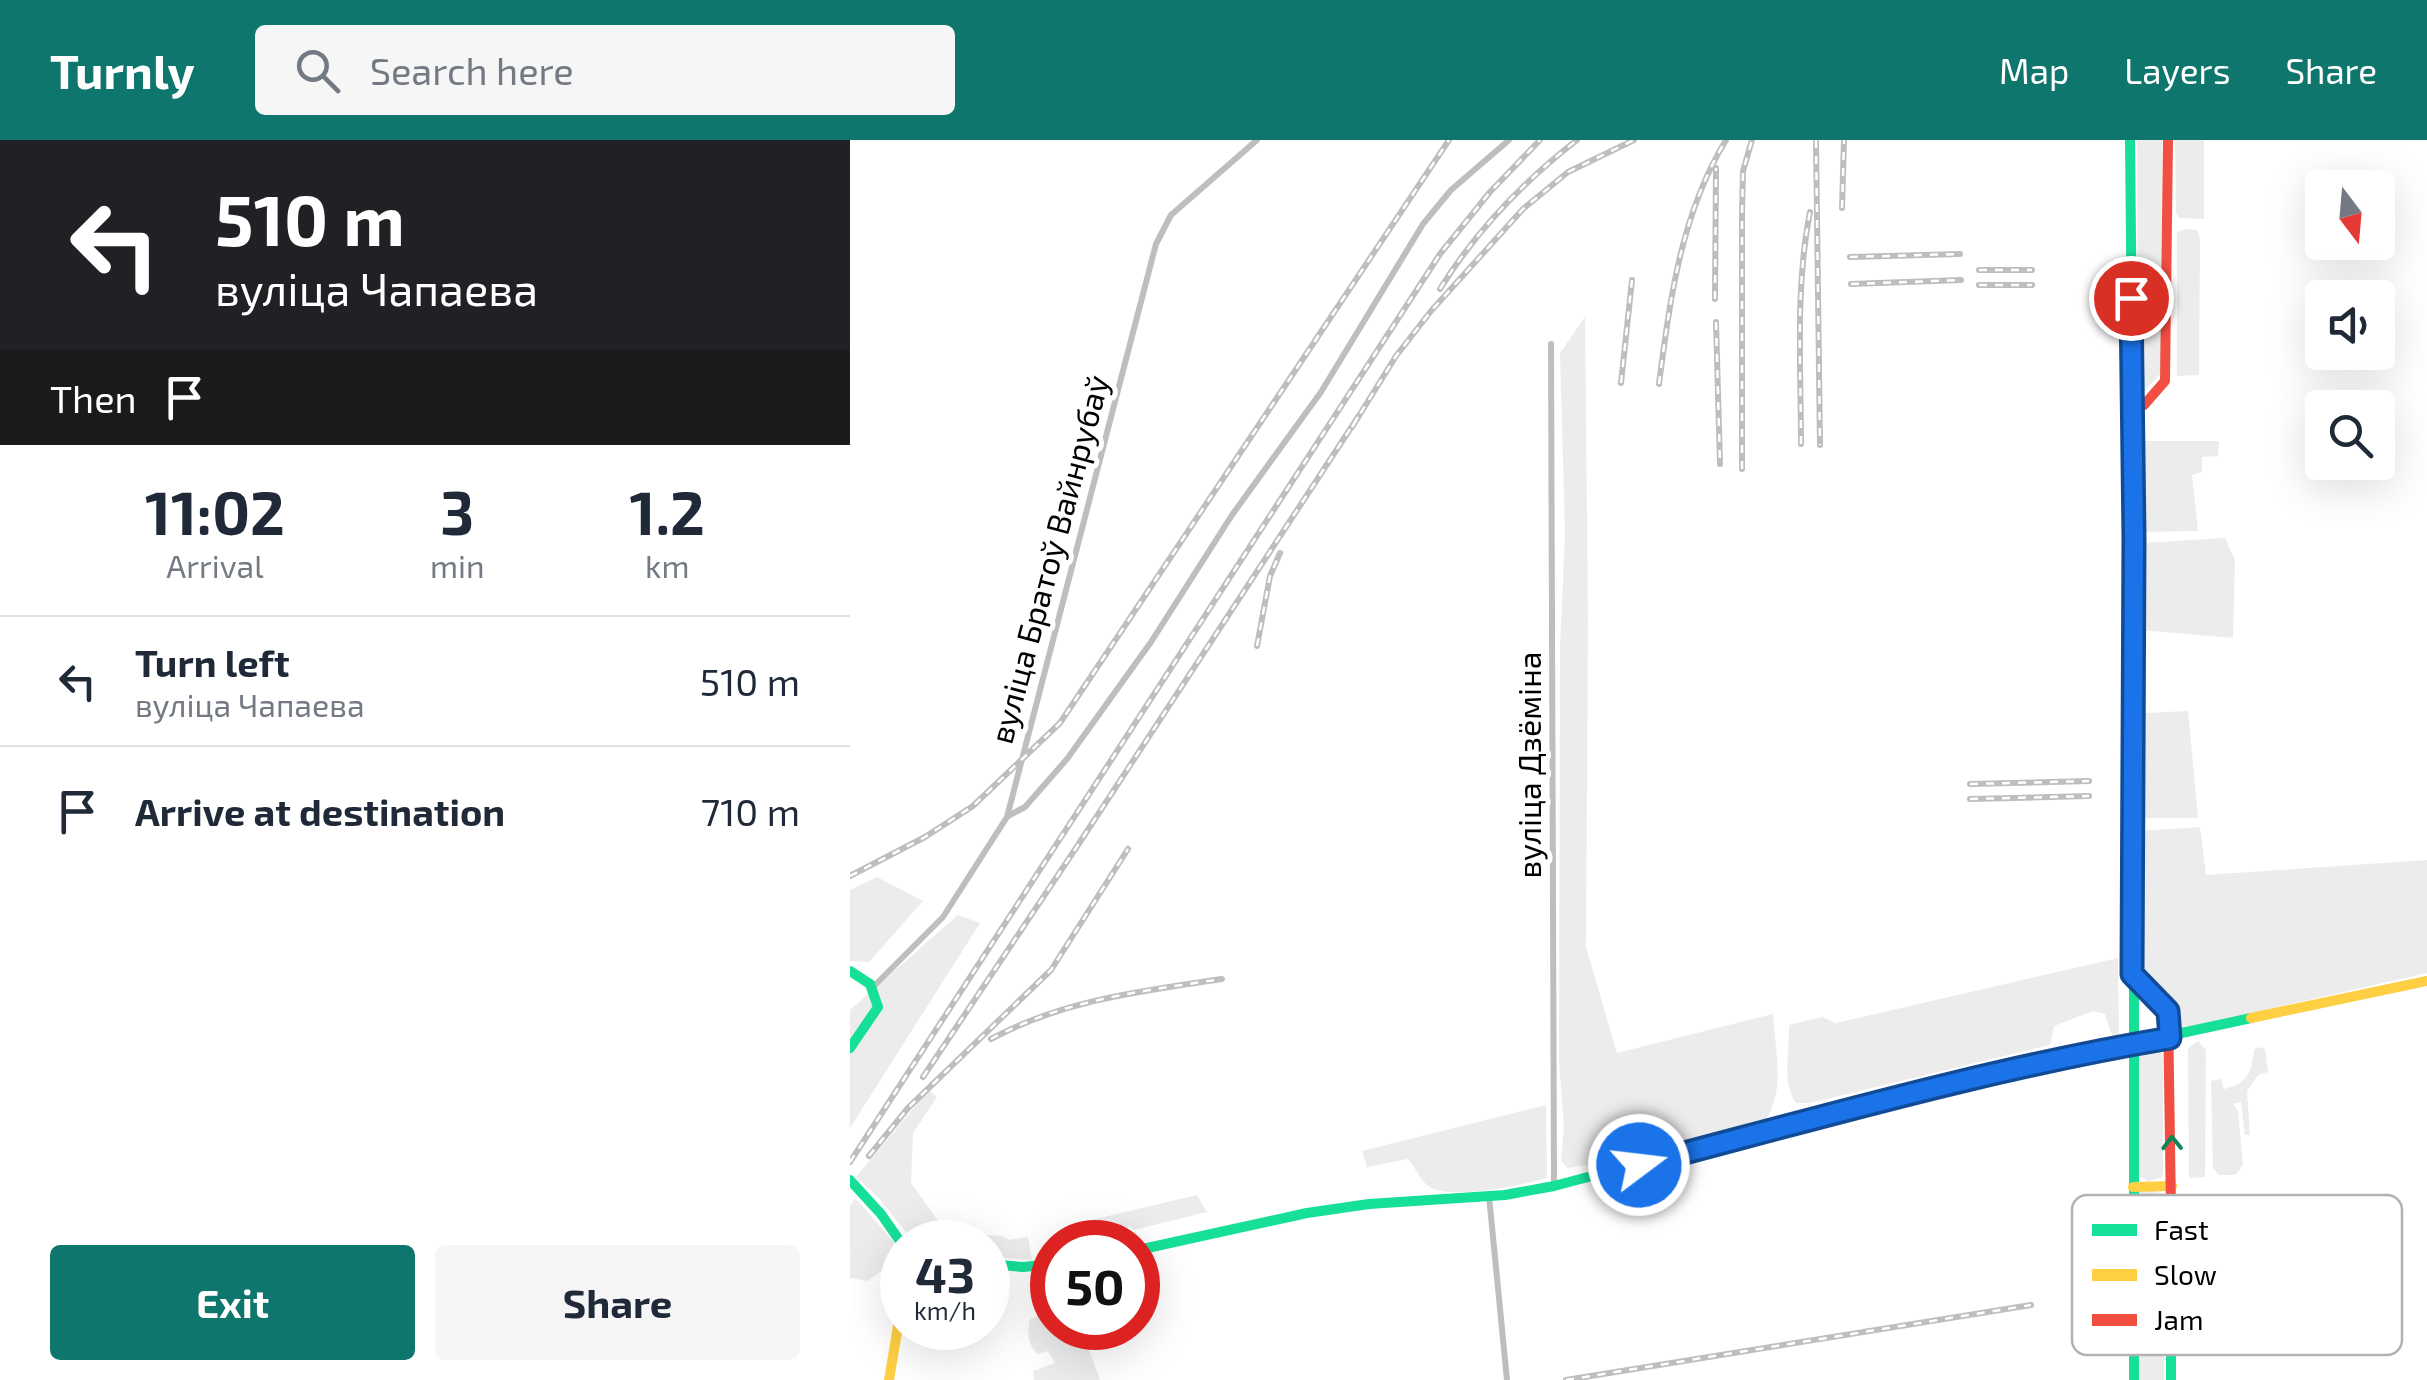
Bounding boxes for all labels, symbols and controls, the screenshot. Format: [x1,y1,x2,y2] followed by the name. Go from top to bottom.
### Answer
[255,25,955,115] search box
[50,41,195,99] text: Turnly
[290,43,345,98] icon: search
[370,47,574,93] text: Search here
[1999,49,2069,91] text: Map
[2124,49,2230,91] text: Layers
[2285,49,2377,91] text: Share
[2305,170,2395,260] north arrow
[2305,170,2395,480] map controls
[215,176,405,260] text: 510 m
[50,180,180,310] icon: left
[2089,256,2174,341] pin
[215,261,538,315] text: вуліца Чапаева
[2104,271,2159,326] icon: arrive
[2305,280,2395,370] button: sound
[157,370,212,425] icon: arrive
[980,371,1116,748] street label: вуліца Братоў Вайнрубаў
[50,375,137,421] text: Then
[2305,390,2395,480] button: search
[145,475,285,547] text: 11:02
[440,475,474,547] text: 3
[630,475,705,547] text: 1.2
[166,546,264,584] text: Arrival
[430,546,485,584] text: min
[645,546,689,584] text: km
[135,639,290,685] text: Turn left
[1509,652,1548,878] street label: вуліца Дзёміна
[50,654,105,709] icon: left
[700,658,800,704] text: 510 m
[135,685,365,723] text: вуліца Чапаева
[50,784,105,839] icon: arrive
[135,788,505,834] text: Arrive at destination
[701,788,800,834] text: 710 m
[1587,1113,1691,1217] position arrow
[2161,1134,2182,1150] one-way arrow
[2072,1195,2402,1355] legend
[2154,1212,2209,1246] text: Fast
[1030,1220,1160,1350] speed limit sign: 50
[915,1243,975,1303] text: 43
[50,1245,415,1360] button: Exit
[435,1245,800,1360] button: Share
[2154,1257,2217,1291] text: Slow
[914,1295,976,1325] text: km/h
[2154,1302,2203,1336] text: Jam

